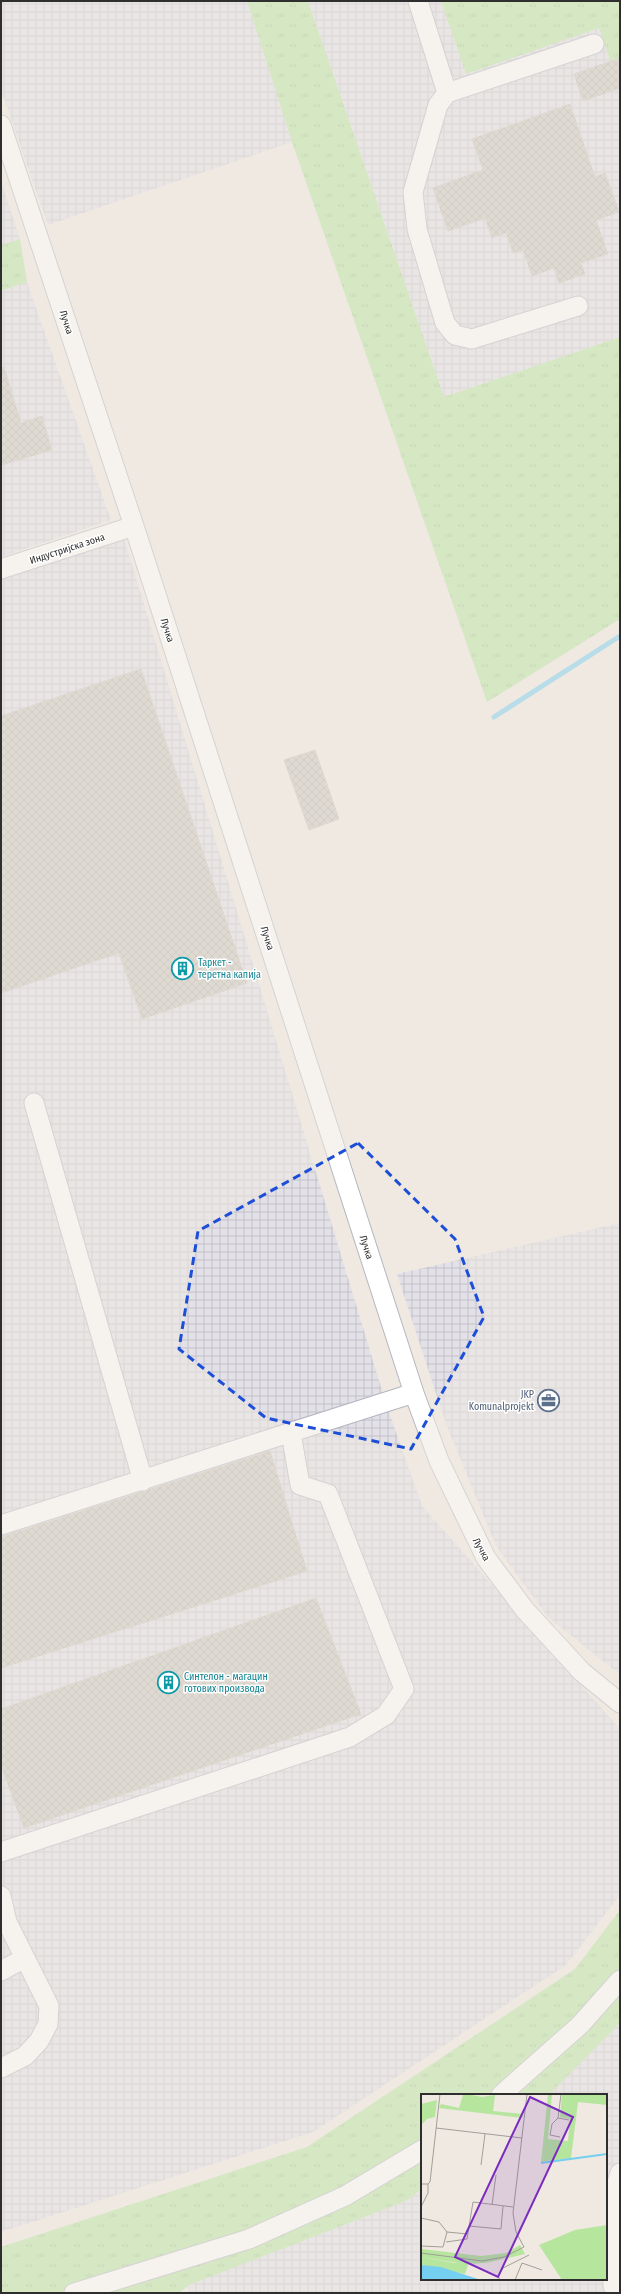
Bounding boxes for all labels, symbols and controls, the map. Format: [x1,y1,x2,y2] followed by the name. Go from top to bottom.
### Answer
[57,309,76,336] street label: Лучка
[28,530,107,567] street label: Индустријска зона
[158,617,177,644] street label: Лучка
[258,925,277,952] street label: Лучка
[170,955,196,981] building icon: Таркет - теретна капија
[198,957,261,981] place label: Таркет - теретна капија
[357,1234,376,1261] street label: Лучка
[536,1387,562,1413] office icon: JKP Komunalprojekt
[469,1389,535,1413] place label: JKP Komunalprojekt
[470,1536,492,1563] street label: Лучка
[155,1669,181,1695] building icon: Синтелон - магацин готових производа
[184,1671,268,1695] place label: Синтелон - магацин готових производа
[421,2094,607,2280] inset map

